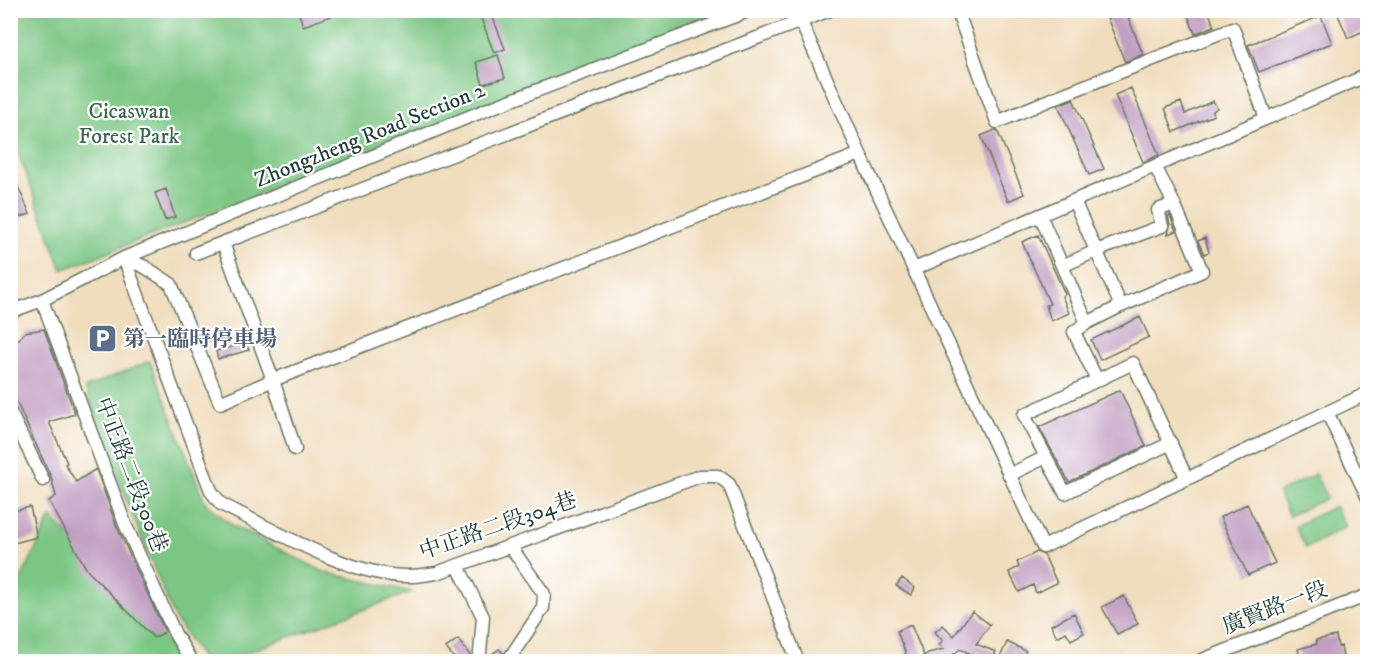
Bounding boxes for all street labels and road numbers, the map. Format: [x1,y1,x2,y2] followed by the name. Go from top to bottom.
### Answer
[251,76,489,194] street label: Zhongzheng Road Section 2
[89,394,173,556] street label: 中正路二段300巷
[416,486,580,566] street label: 中正路二段304巷
[1219,576,1331,640] street label: 廣賢路一段

